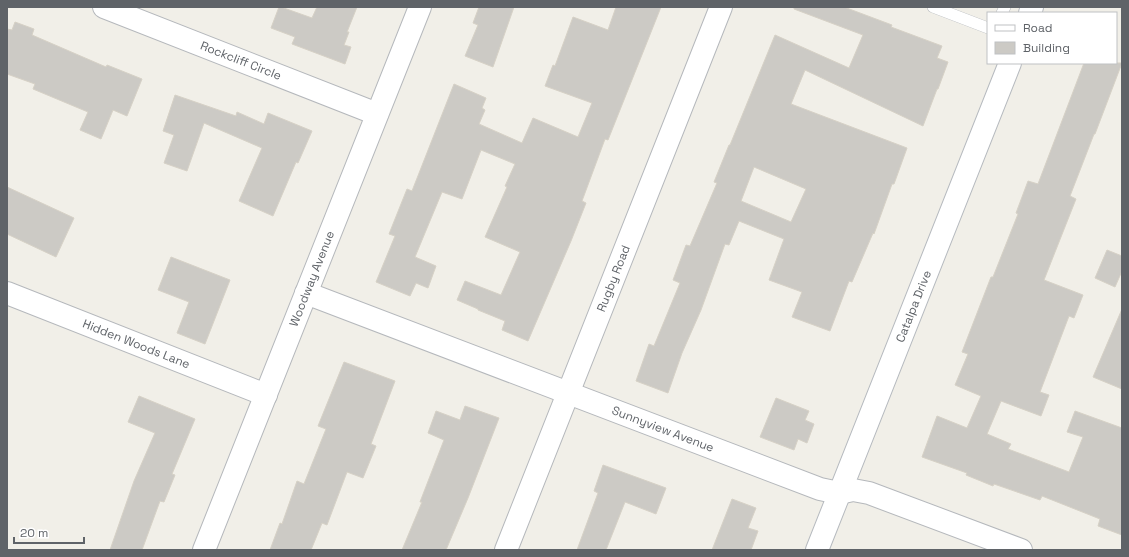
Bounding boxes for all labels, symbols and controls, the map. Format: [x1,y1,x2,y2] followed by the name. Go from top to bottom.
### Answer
[987,12,1117,64] legend
[1023,20,1052,36] text: Road
[198,38,284,84] street label: Rockcliff Circle
[1023,40,1070,56] text: Building
[286,228,338,329] street label: Woodway Avenue
[593,243,634,314] street label: Rugby Road
[892,268,935,345] street label: Catalpa Drive
[80,316,192,372] street label: Hidden Woods Lane
[610,402,716,456] street label: Sunnyview Avenue
[14,519,84,545] scale bar
[20,525,48,541] text: 20 m

